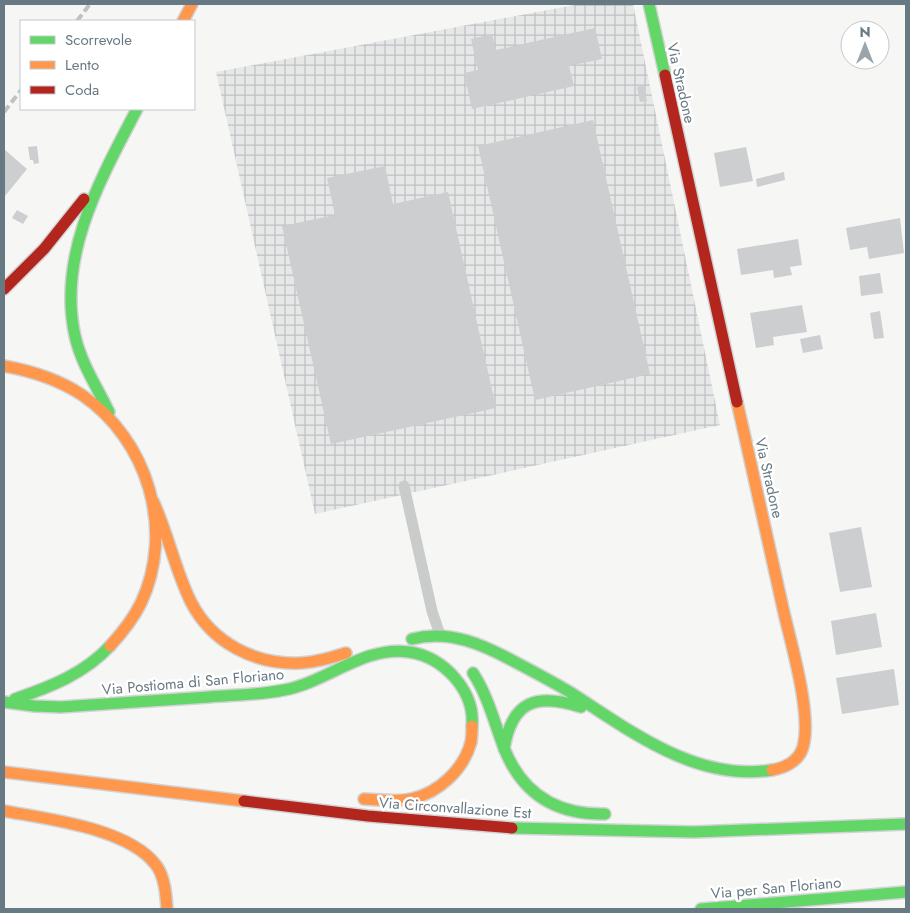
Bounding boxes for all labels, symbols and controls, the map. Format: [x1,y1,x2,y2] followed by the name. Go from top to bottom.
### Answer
[20,20,195,110] legend
[840,20,890,70] north arrow
[859,22,871,42] text: N
[65,29,132,51] text: Scorrevole
[661,41,701,126] street label: Via Stradone
[65,54,99,76] text: Lento
[65,79,99,101] text: Coda
[749,436,789,521] street label: Via Stradone
[101,663,285,701] street label: Via Postioma di San Floriano
[378,792,532,824] street label: Via Circonvallazione Est
[710,871,842,905] street label: Via per San Floriano

